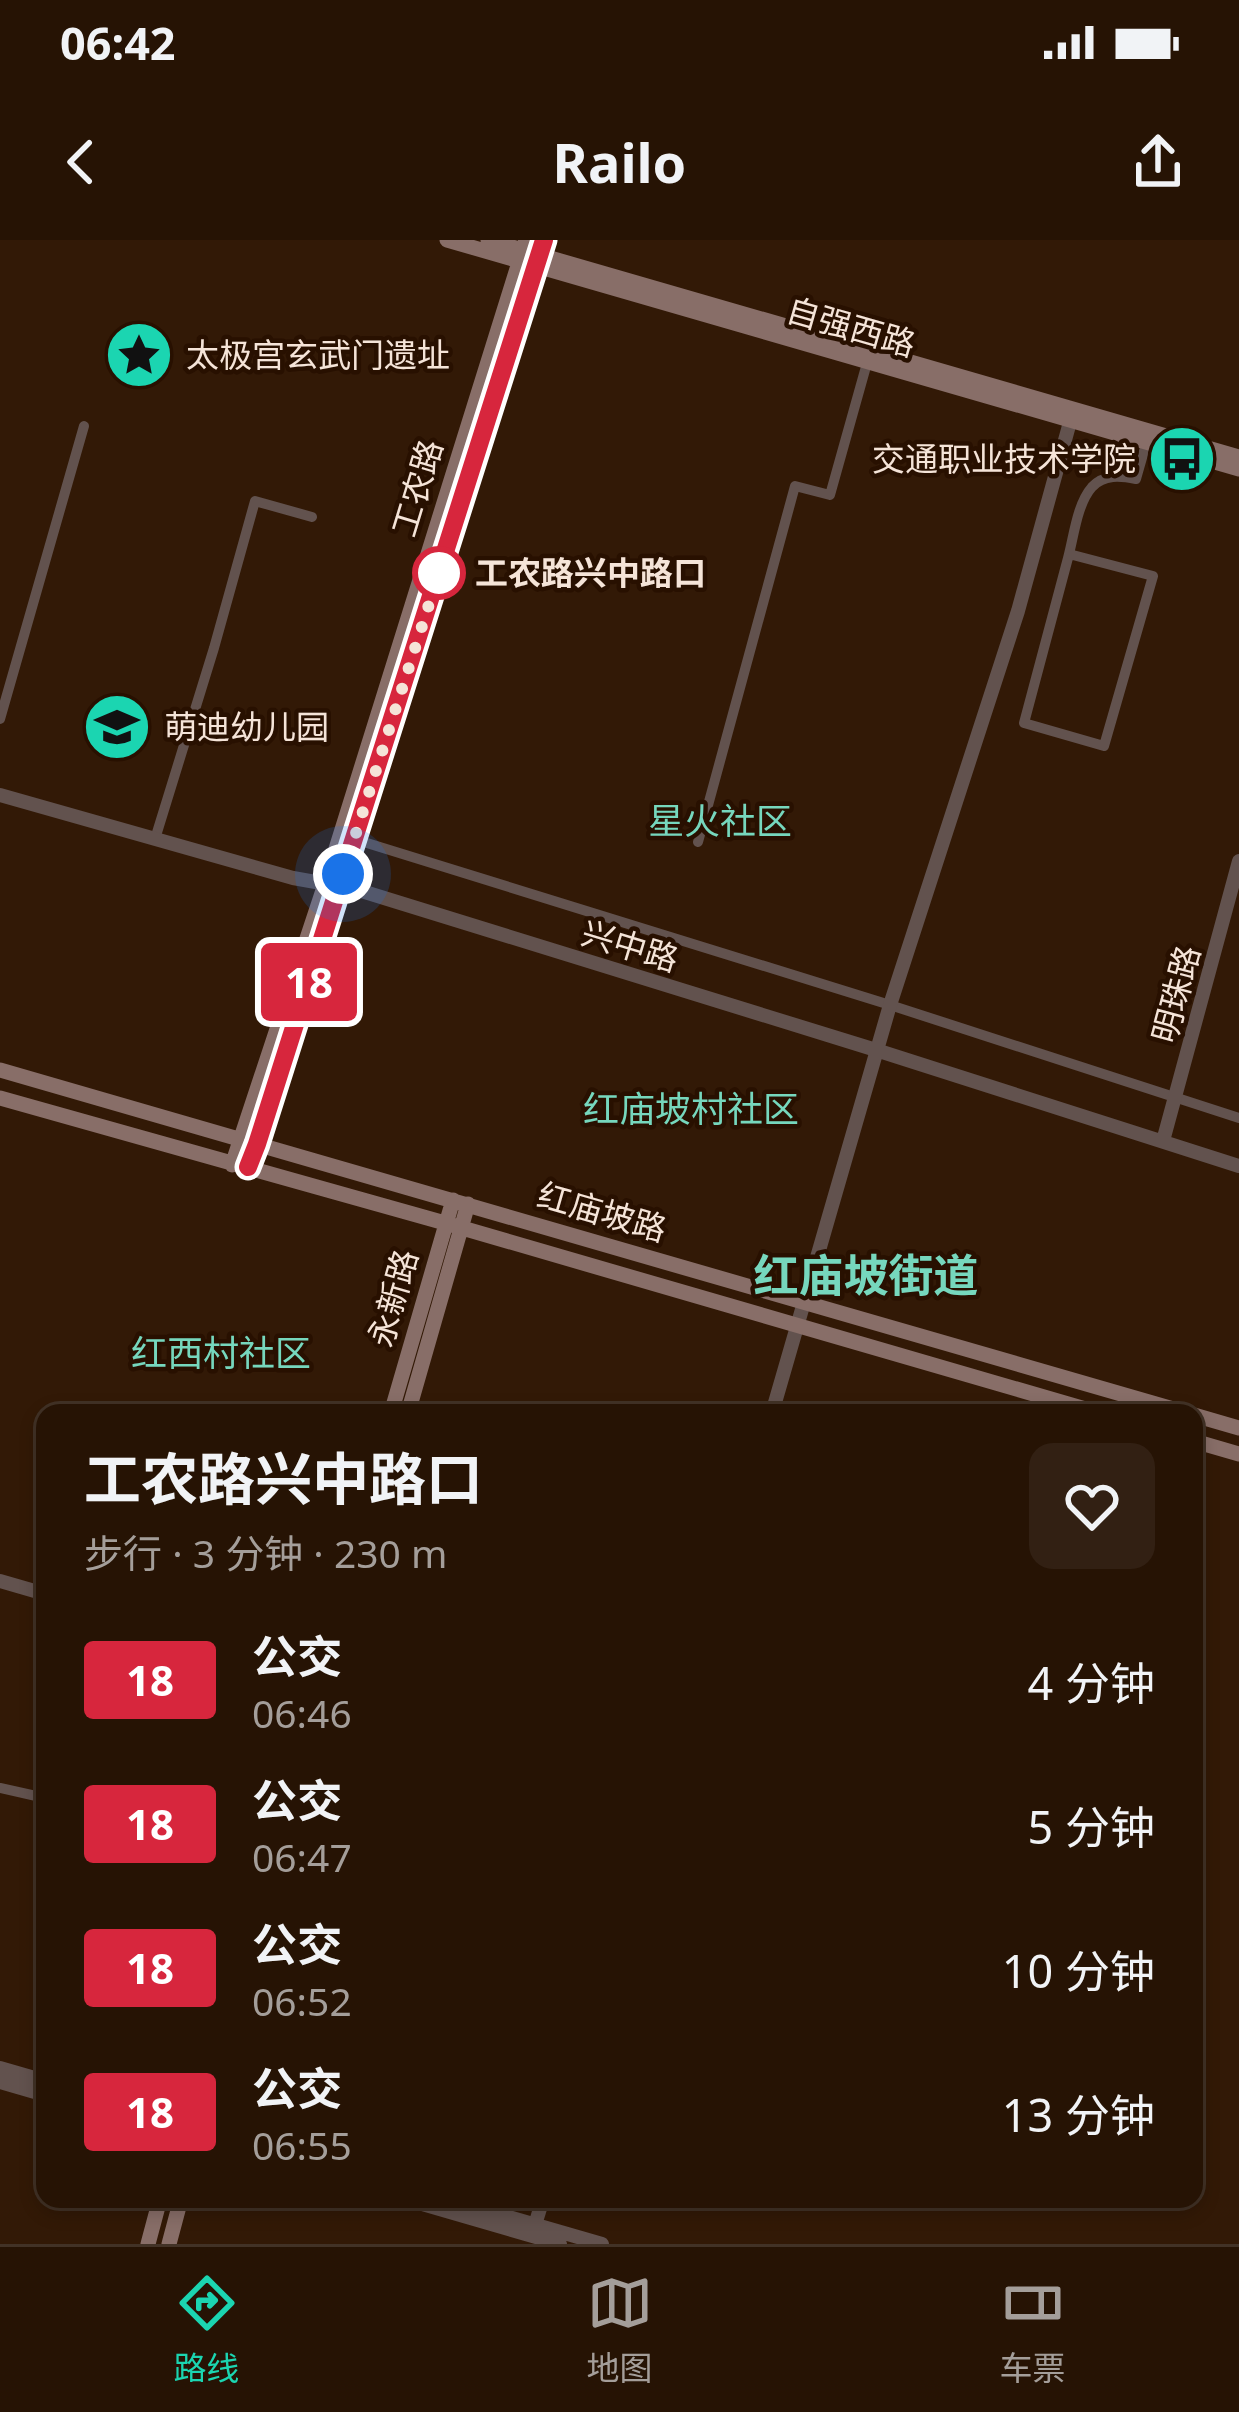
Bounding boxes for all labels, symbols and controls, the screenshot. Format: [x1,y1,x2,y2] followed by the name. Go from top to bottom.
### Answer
[60,12,176,73] text: 06:42
[553,125,686,199] text: Railo
[48,129,114,195] icon: back
[1125,129,1191,195] icon: share
[781,287,921,366] street label: 自强西路
[104,320,174,390] place icon: 太极宫玄武门遗址
[186,332,450,377] place label: 太极宫玄武门遗址
[1147,424,1217,494] bus stop icon: 交通职业技术学院
[381,434,453,542] street label: 工农路
[872,436,1136,481] place label: 交通职业技术学院
[414,548,464,598] marker: 工农路兴中路口
[475,550,706,595] place label: 工农路兴中路口
[82,692,152,762] school or university icon: 萌迪幼儿园
[164,704,329,749] place label: 萌迪幼儿园
[648,796,792,845] district label: 星火社区
[313,844,373,904] your location
[576,910,684,982] street label: 兴中路
[1141,940,1210,1048] street label: 明珠路
[255,943,363,1021] line badge: 18
[285,953,333,1010] text: 18
[583,1084,799,1133] district label: 红庙坡村社区
[532,1172,672,1251] street label: 红庙坡路
[357,1244,428,1352] street label: 永新路
[753,1244,979,1305] district label: 红庙坡街道
[131,1328,311,1377] district label: 红西村社区
[84,1439,483,1517] text: 工农路兴中路口
[1029,1443,1155,1569] button: heart
[84,1526,447,1579] text: 步行 · 3 分钟 · 230 m
[252,1625,342,1686] text: 公交
[126,1651,174,1708] text: 18
[1028,1652,1155,1713] text: 4 分钟
[252,1686,352,1739] text: 06:46
[252,1769,342,1830] text: 公交
[126,1795,174,1852] text: 18
[1028,1796,1155,1857] text: 5 分钟
[252,1830,352,1883] text: 06:47
[252,1913,342,1974] text: 公交
[126,1939,174,1996] text: 18
[1002,1940,1155,2001] text: 10 分钟
[252,1974,352,2027] text: 06:52
[252,2057,342,2118] text: 公交
[126,2083,174,2140] text: 18
[1002,2084,1155,2145] text: 13 分钟
[252,2118,352,2171] text: 06:55
[174,2270,240,2390] tab: 路线
[587,2270,653,2390] tab: 地图
[1000,2270,1066,2390] tab: 车票

